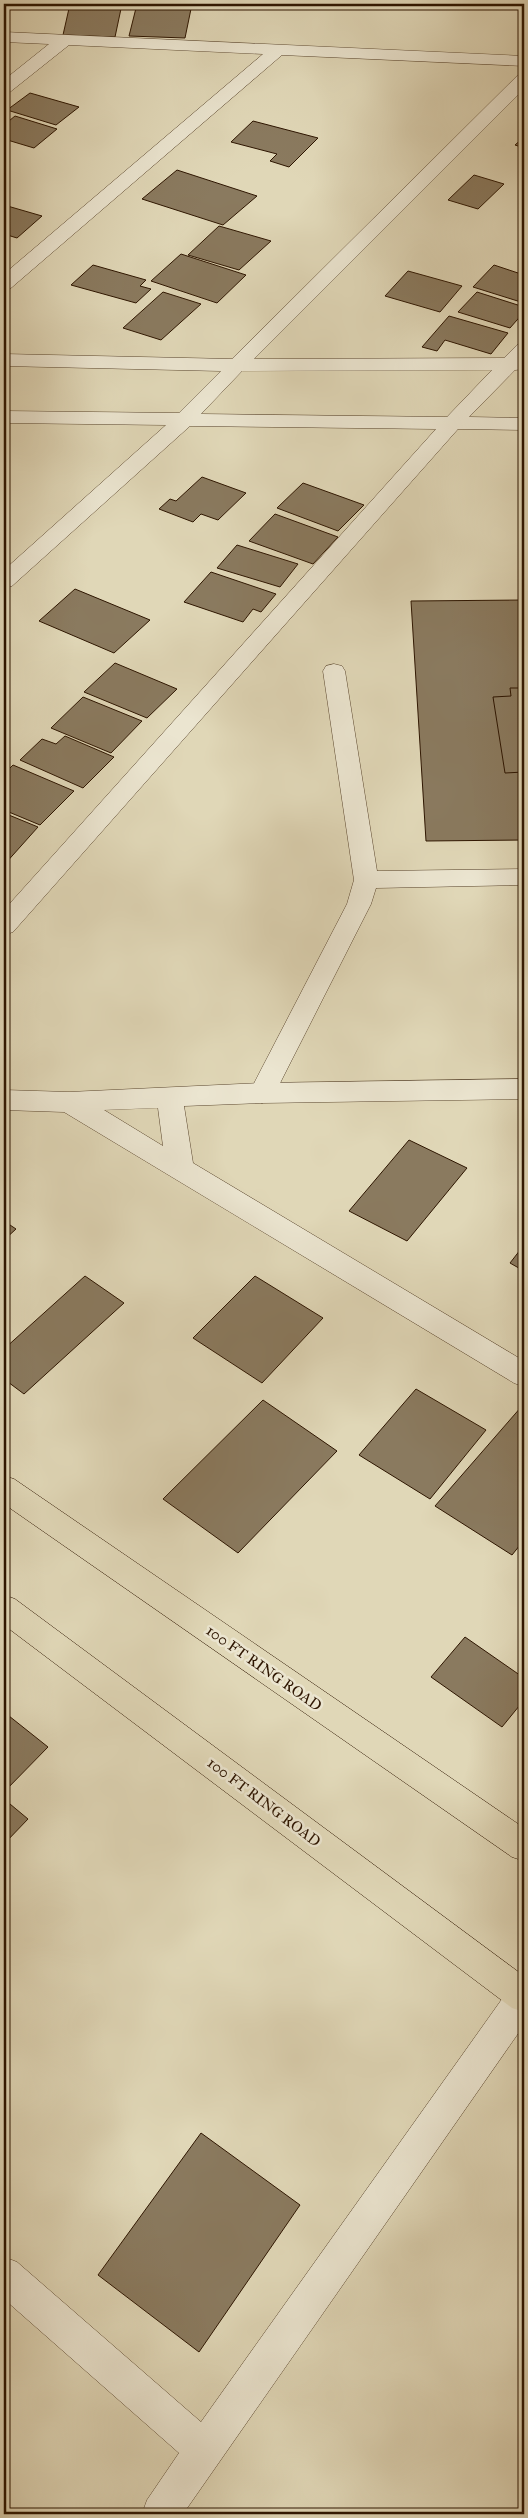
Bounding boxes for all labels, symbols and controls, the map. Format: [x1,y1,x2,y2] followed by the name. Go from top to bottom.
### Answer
[203,1621,325,1715] street label: 100 FT RING ROAD
[204,1754,324,1851] street label: 100 FT RING ROAD

